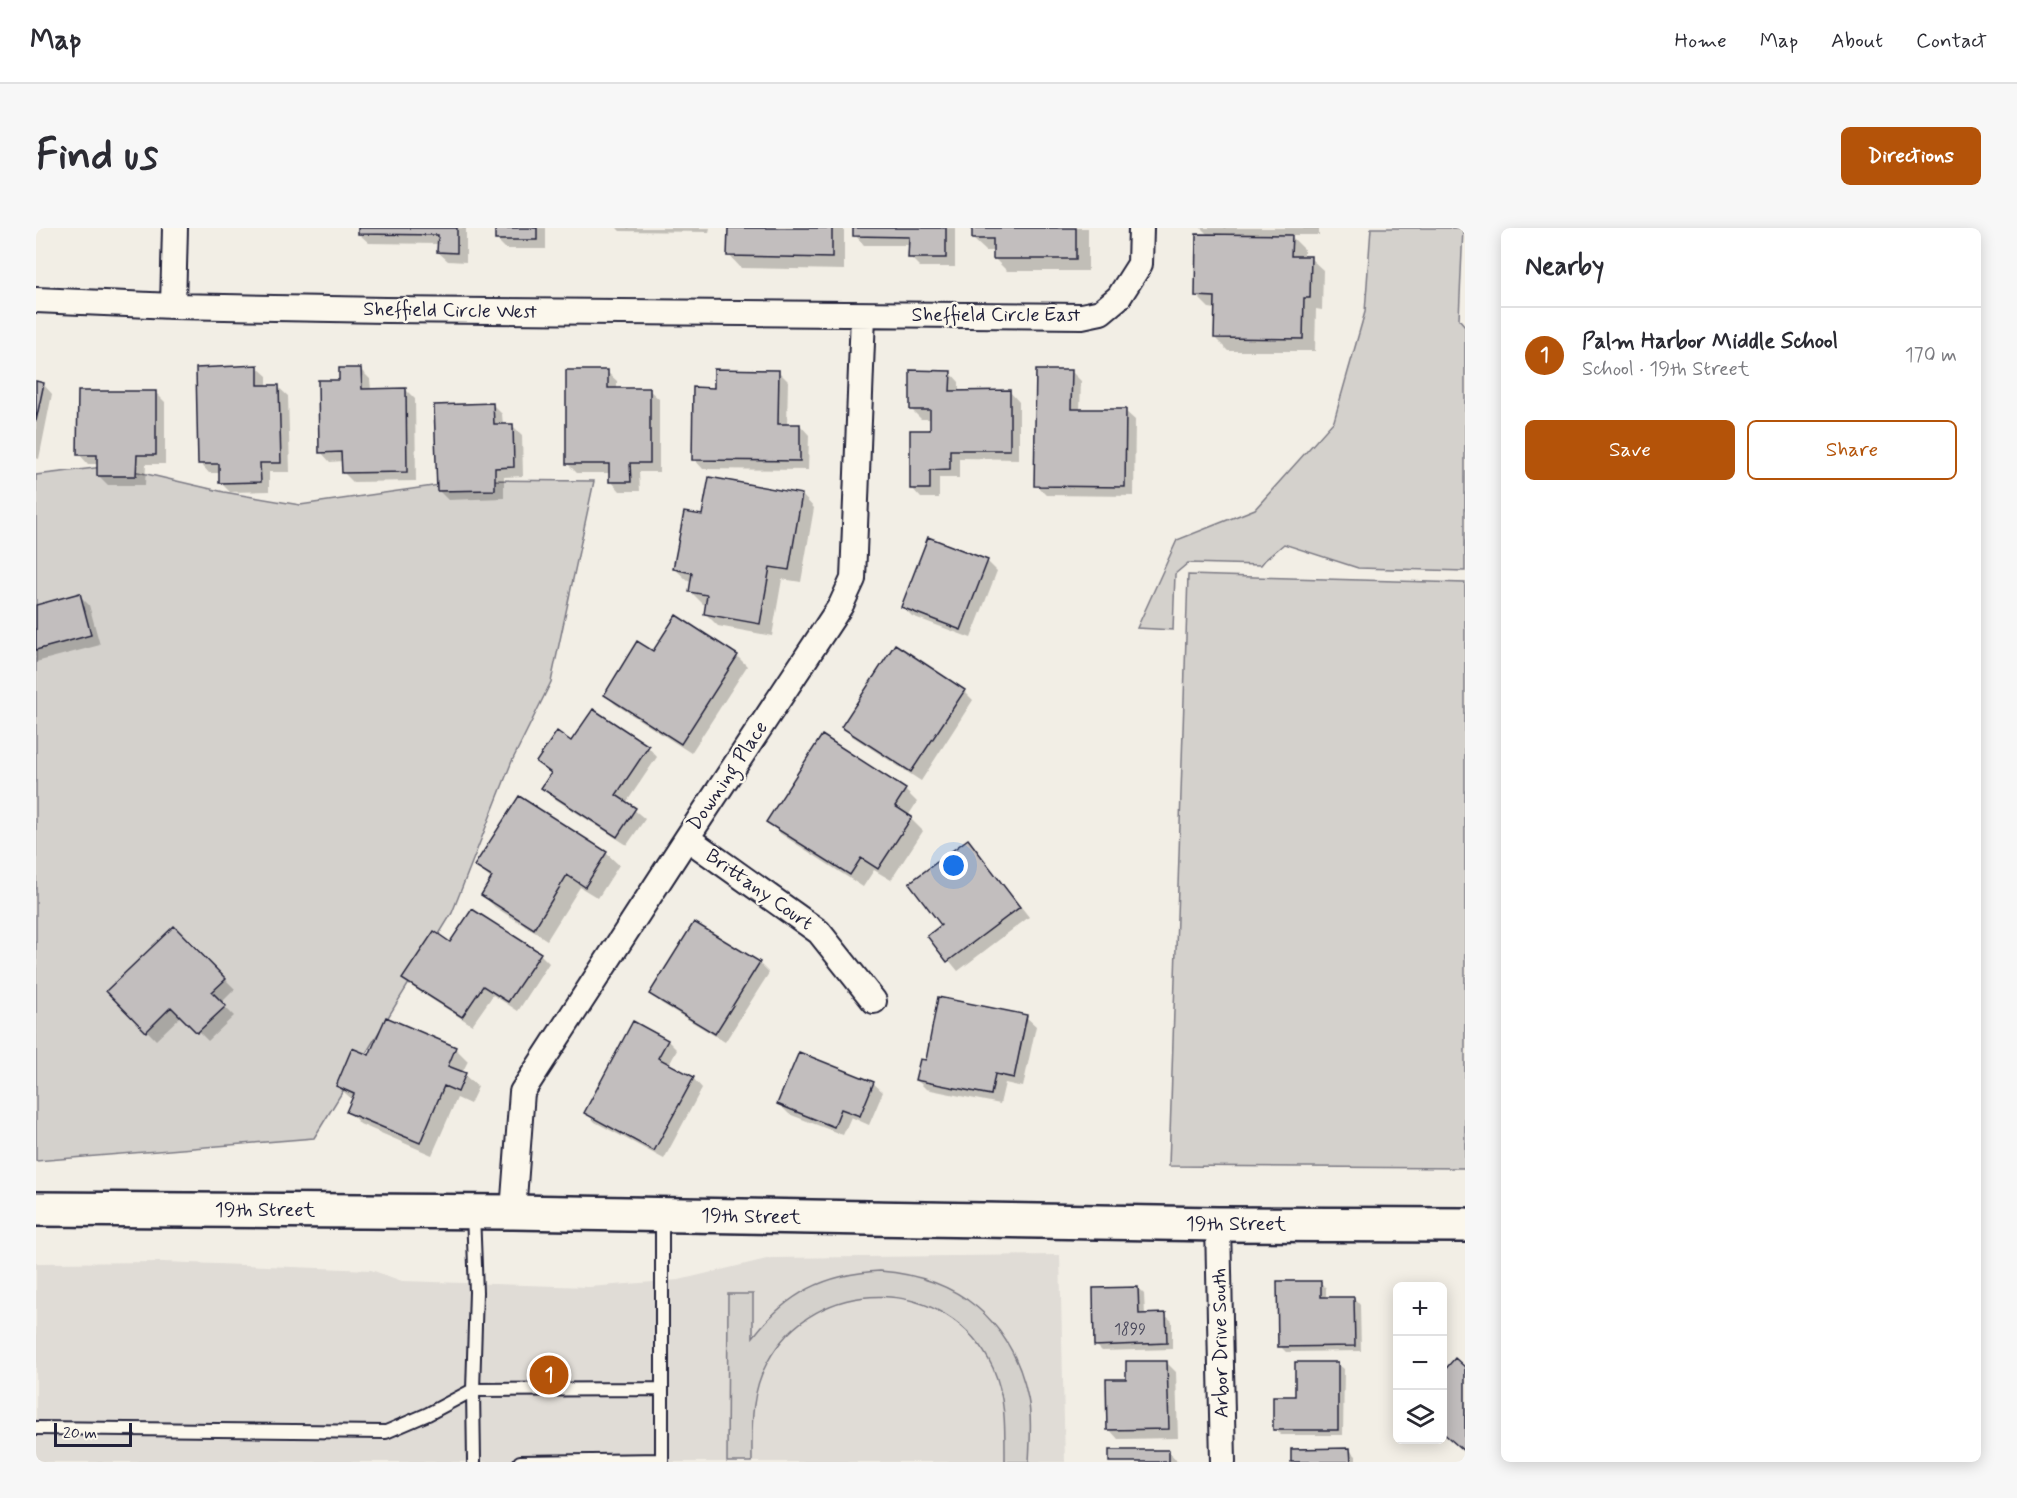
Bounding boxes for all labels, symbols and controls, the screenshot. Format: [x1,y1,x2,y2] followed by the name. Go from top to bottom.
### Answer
[30,23,81,60] text: Map
[1675,27,1727,55] text: Home
[1760,27,1798,55] text: Map
[1831,27,1883,55] text: About
[1916,27,1987,55] text: Contact
[1841,127,1981,185] button: Directions
[36,129,158,184] text: Find us
[1525,250,1604,284] text: Nearby
[363,296,537,326] street label: Sheffield Circle West
[912,302,1081,329] street label: Sheffield Circle East
[1582,328,1838,356] text: Palm Harbor Middle School
[1540,342,1549,369] text: 1
[1905,342,1957,369] text: 170 m
[1582,356,1750,383] text: School · 19th Street
[1525,420,1735,480] button: Save
[1747,420,1957,480] button: Share
[681,716,776,837] street label: Downing Place
[700,843,818,937] street label: Brittany Court
[939,851,968,880] your location
[215,1197,315,1224] street label: 19th Street
[701,1203,802,1231] street label: 19th Street
[1186,1211,1286,1238] street label: 19th Street
[1206,1268,1236,1418] street label: Arbor Drive South
[1393,1282,1447,1444] map controls
[1393,1282,1447,1336] button: +
[1114,1319,1146,1340] house number: 1899
[1393,1336,1447,1390] button: −
[530,1352,568,1398] pin: 1
[1393,1390,1447,1444] button: layers
[54,1420,132,1448] scale bar
[63,1423,97,1444] text: 20 m

